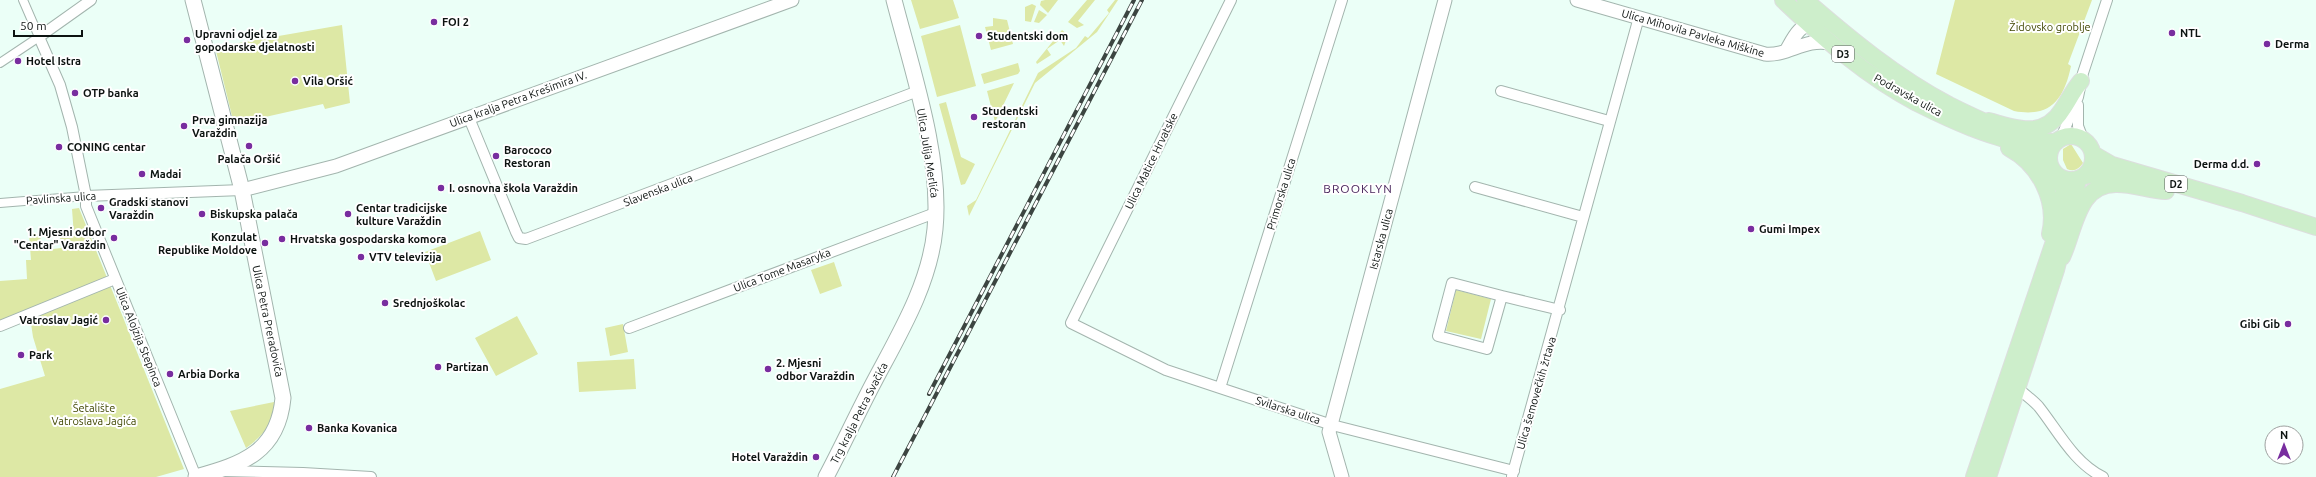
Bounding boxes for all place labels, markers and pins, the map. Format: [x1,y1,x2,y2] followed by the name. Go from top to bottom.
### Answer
[442,16,469,28] place label: FOI 2
[429,17,439,27] marker: FOI 2
[2180,27,2201,39] place label: NTL
[195,28,315,53] place label: Upravni odjel za gopodarske djelatnosti
[2167,28,2177,38] marker: NTL
[987,30,1068,42] place label: Studentski dom
[974,31,984,41] marker: Studentski dom
[182,35,192,45] marker: Upravni odjel za gopodarske djelatnosti
[2275,38,2309,50] place label: Derma
[2262,39,2272,49] marker: Derma
[26,55,81,67] place label: Hotel Istra
[13,56,23,66] marker: Hotel Istra
[303,75,354,87] place label: Vila Oršić
[290,76,300,86] marker: Vila Oršić
[83,87,139,99] place label: OTP banka
[70,88,80,98] marker: OTP banka
[982,105,1038,130] place label: Studentski restoran
[969,112,979,122] marker: Studentski restoran
[192,114,267,139] place label: Prva gimnazija Varaždin
[179,121,189,131] marker: Prva gimnazija Varaždin
[67,141,146,153] place label: CONING centar
[244,141,254,151] marker: Palača Oršić
[54,142,64,152] marker: CONING centar
[504,144,552,169] place label: Barococo Restoran
[491,151,501,161] marker: Barococo Restoran
[218,153,281,165] place label: Palača Oršić
[2194,158,2249,170] place label: Derma d.d.
[2252,159,2262,169] marker: Derma d.d.
[150,168,181,180] place label: Madai
[137,169,147,179] marker: Madai
[449,182,578,194] place label: I. osnovna škola Varaždin
[436,183,446,193] marker: I. osnovna škola Varaždin
[109,196,188,221] place label: Gradski stanovi Varaždin
[356,202,447,227] place label: Centar tradicijske kulture Varaždin
[96,203,106,213] marker: Gradski stanovi Varaždin
[210,208,298,220] place label: Biskupska palača
[197,209,207,219] marker: Biskupska palača
[343,209,353,219] marker: Centar tradicijske kulture Varaždin
[1759,223,1820,235] place label: Gumi Impex
[1746,224,1756,234] marker: Gumi Impex
[14,226,106,251] place label: 1. Mjesni odbor "Centar" Varaždin
[158,231,257,256] place label: Konzulat Republike Moldove
[109,233,119,243] marker: 1. Mjesni odbor "Centar" Varaždin
[290,233,447,245] place label: Hrvatska gospodarska komora
[277,234,287,244] marker: Hrvatska gospodarska komora
[260,238,270,248] marker: Konzulat Republike Moldove
[369,251,442,263] place label: VTV televizija
[356,252,366,262] marker: VTV televizija
[393,297,466,309] place label: Srednjoškolac
[380,298,390,308] marker: Srednjoškolac
[19,314,99,326] place label: Vatroslav Jagić
[101,315,111,325] marker: Vatroslav Jagić
[2240,318,2280,330] place label: Gibi Gib
[2283,319,2293,329] marker: Gibi Gib
[29,349,53,361] place label: Park
[16,350,26,360] marker: Park
[776,357,855,382] place label: 2. Mjesni odbor Varaždin
[446,361,489,373] place label: Partizan
[433,362,443,372] marker: Partizan
[763,364,773,374] marker: 2. Mjesni odbor Varaždin
[178,368,240,380] place label: Arbia Dorka
[165,369,175,379] marker: Arbia Dorka
[317,422,397,434] place label: Banka Kovanica
[304,423,314,433] marker: Banka Kovanica
[732,451,808,463] place label: Hotel Varaždin
[811,452,821,462] marker: Hotel Varaždin

